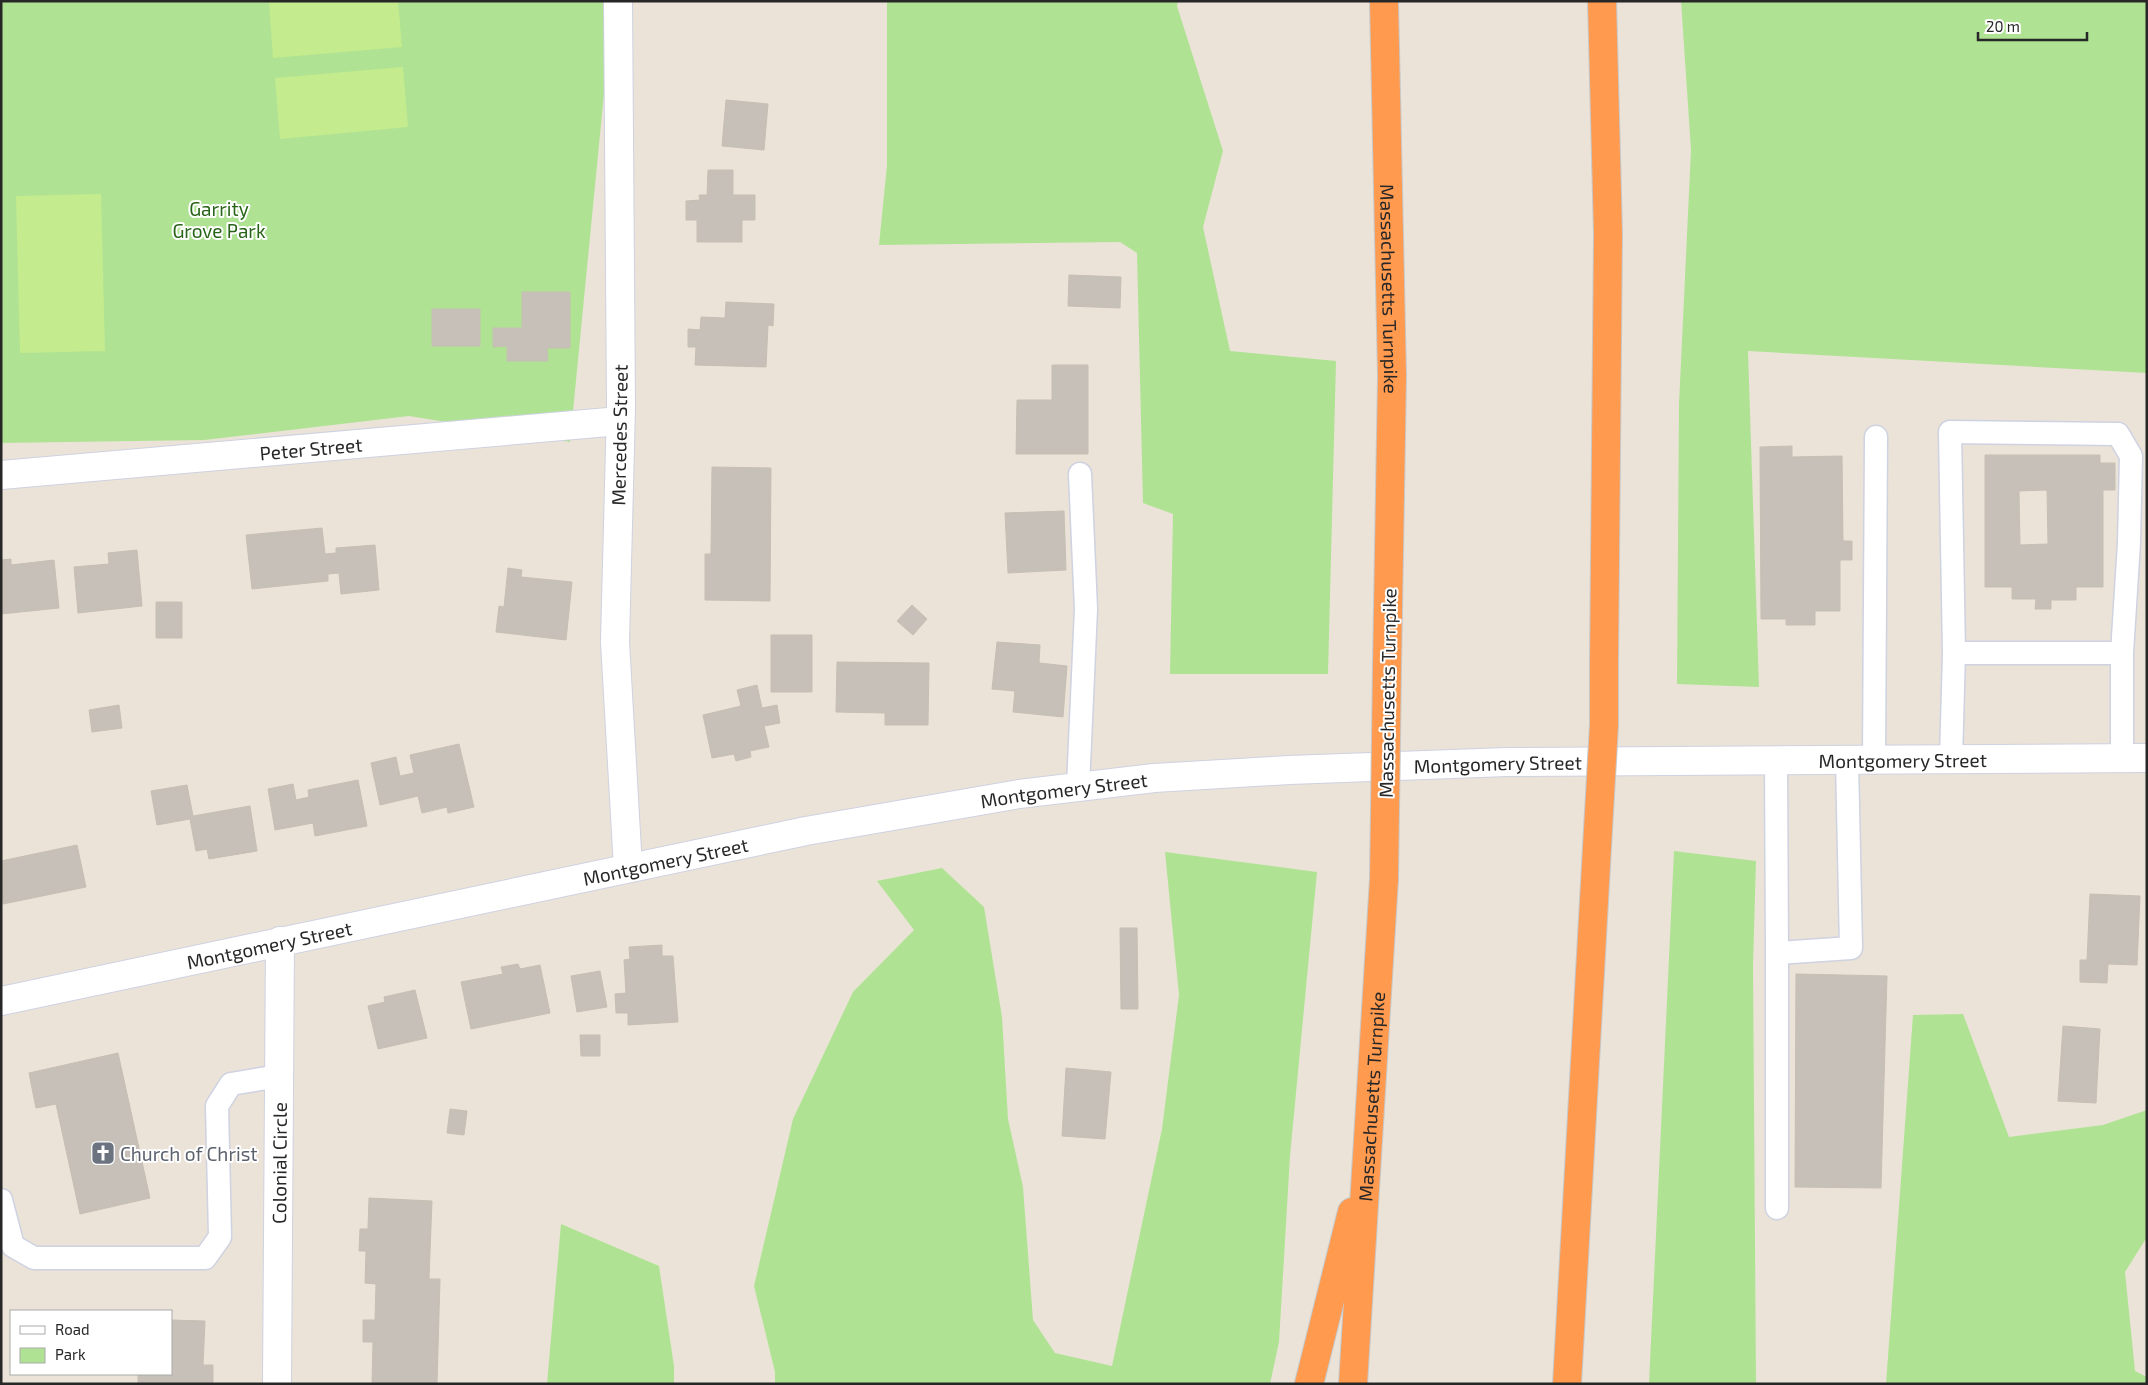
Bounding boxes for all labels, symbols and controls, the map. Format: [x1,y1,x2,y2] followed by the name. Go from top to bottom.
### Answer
[1978,10,2087,42] scale bar
[1986,17,2020,35] text: 20 m
[1376,184,1404,394] street label: Massachusetts Turnpike
[172,197,266,242] park label: Garrity Grove Park
[606,364,632,506] street label: Mercedes Street
[258,432,363,464] street label: Peter Street
[1374,588,1400,798] street label: Massachusetts Turnpike
[1819,748,1987,772] street label: Montgomery Street
[1413,750,1582,777] street label: Montgomery Street
[979,767,1149,812] street label: Montgomery Street
[581,832,750,889] street label: Montgomery Street
[184,916,354,973] street label: Montgomery Street
[1353,991,1389,1202] street label: Massachusetts Turnpike
[267,1102,290,1224] street label: Colonial Circle
[90,1140,116,1166] church icon: Church of Christ
[120,1142,258,1165] place label: Church of Christ
[10,1310,172,1375] legend
[55,1320,90,1338] text: Road
[55,1345,86,1363] text: Park

